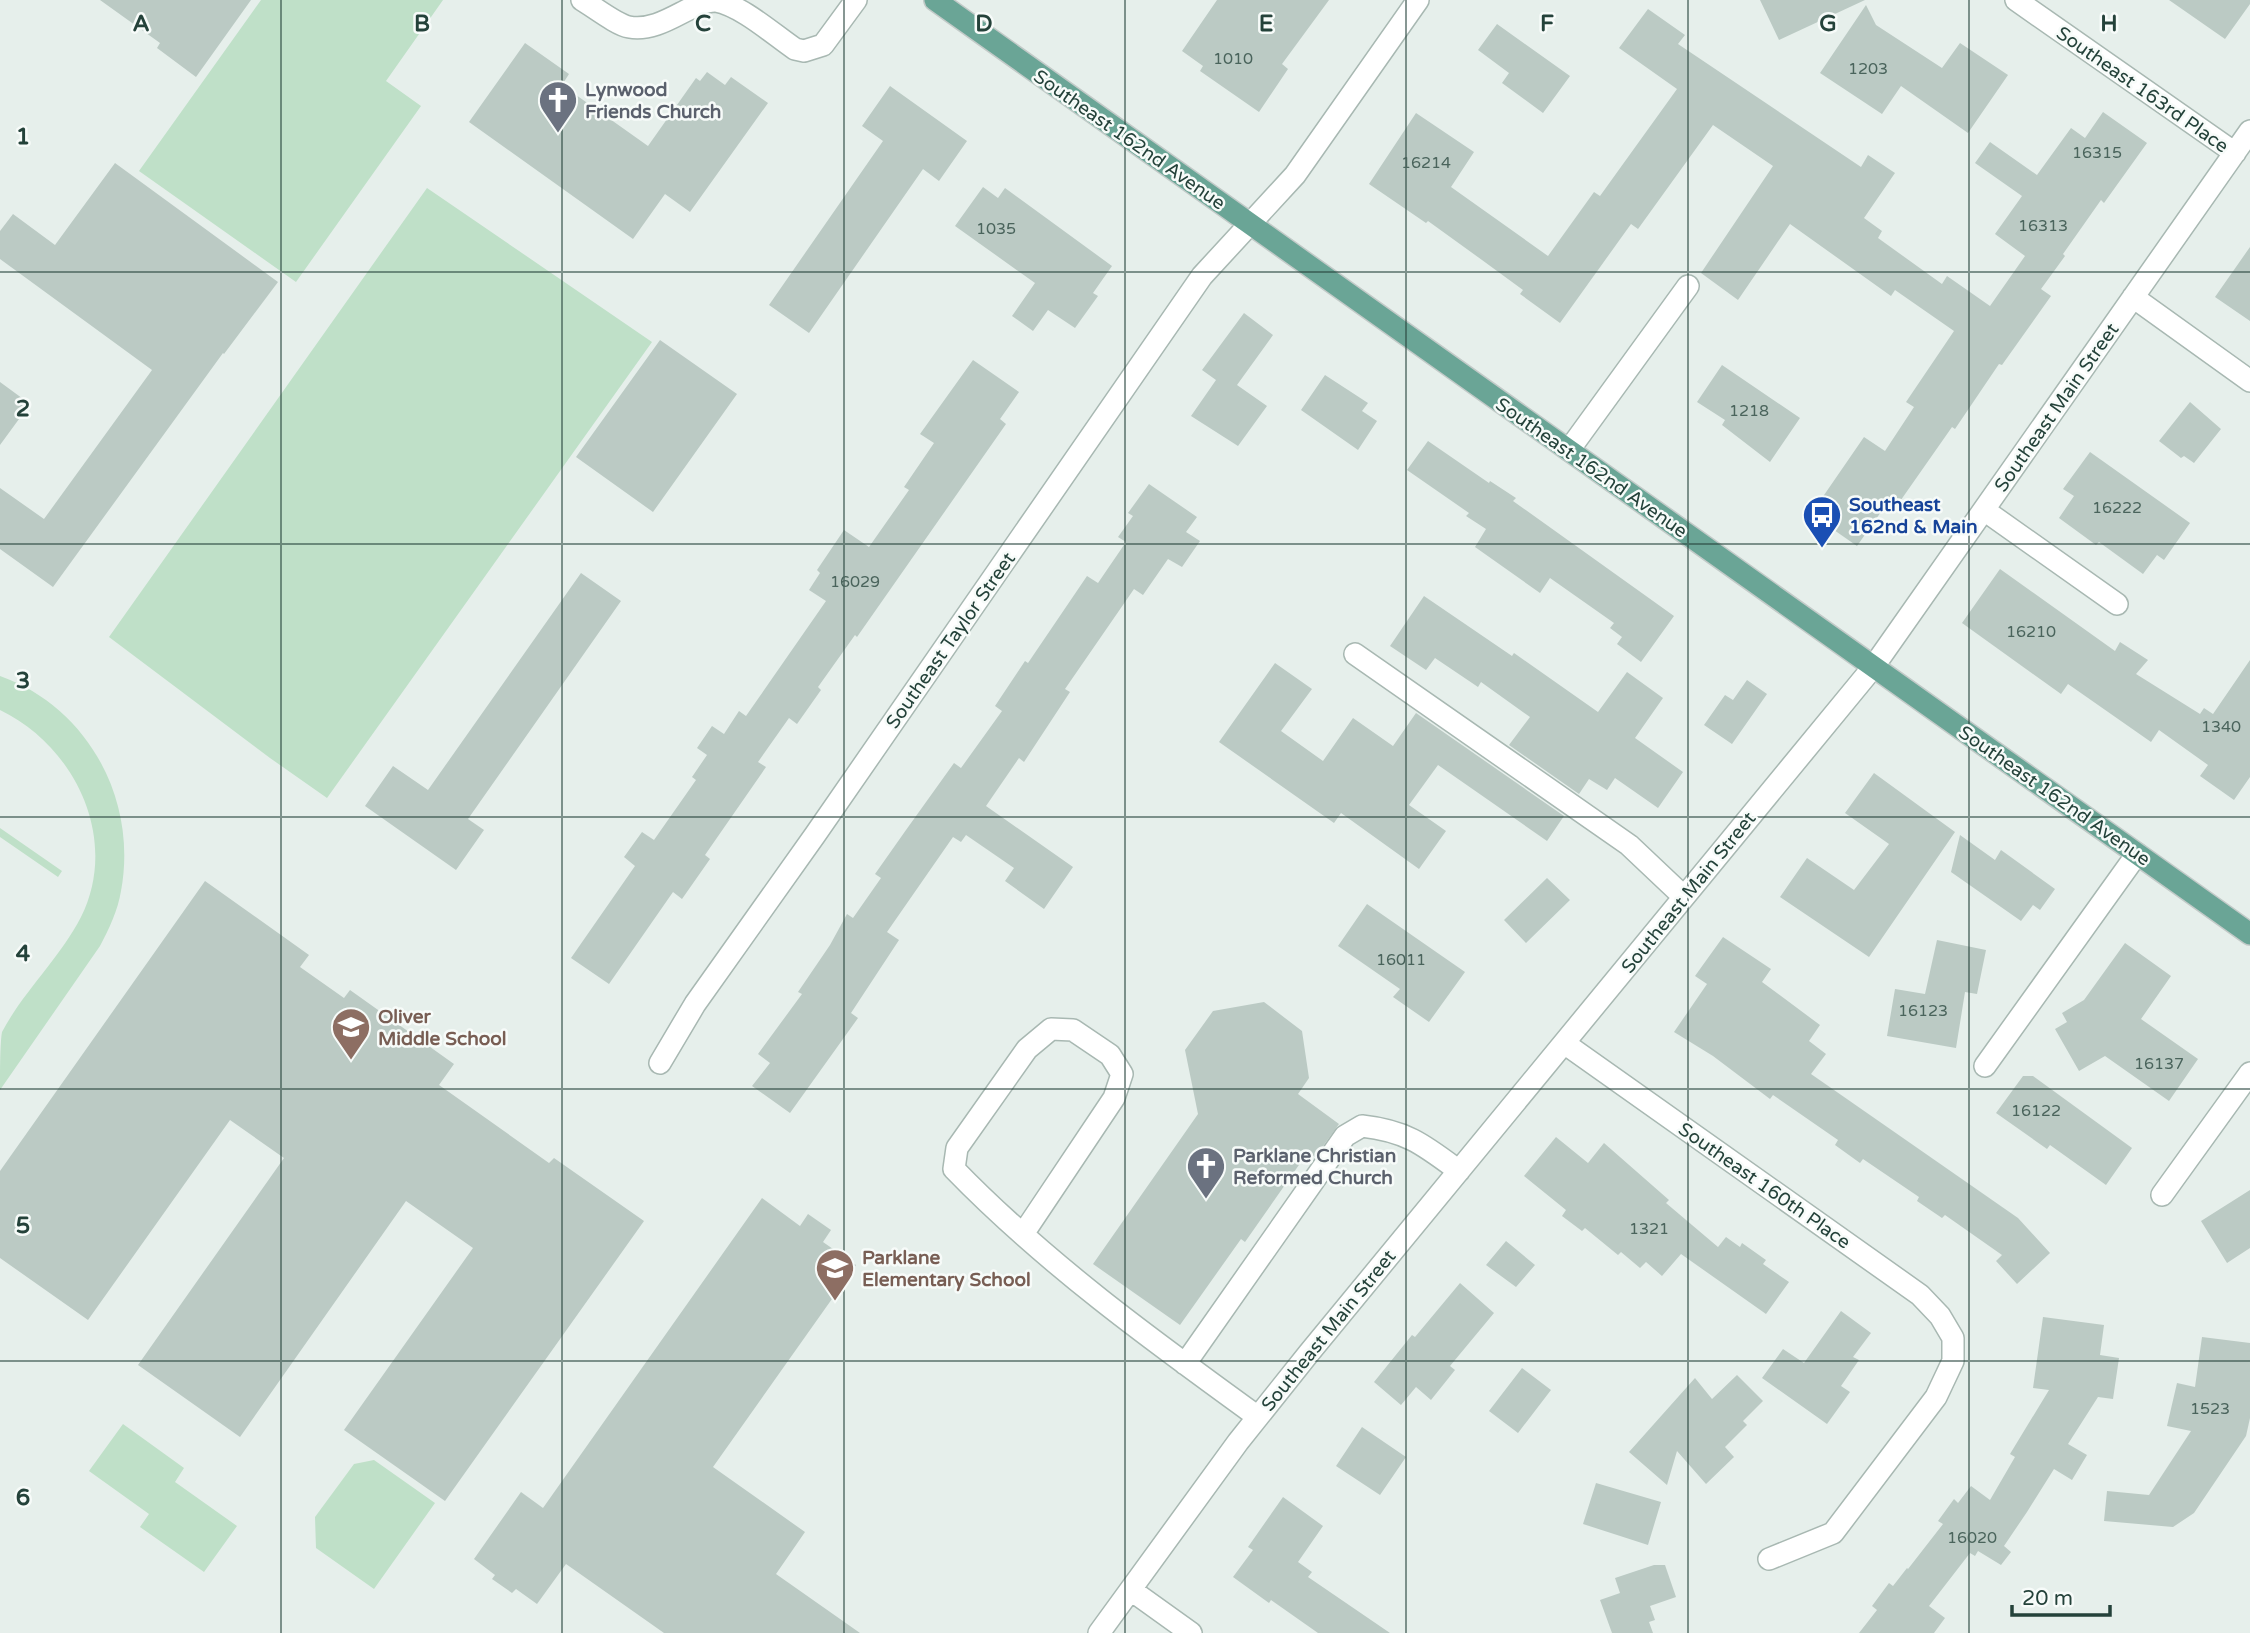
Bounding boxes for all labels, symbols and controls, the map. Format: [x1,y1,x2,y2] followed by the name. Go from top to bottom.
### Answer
[132,10,150,38] text: A
[414,10,430,38] text: B
[695,10,711,38] text: C
[975,10,993,38] text: D
[1259,10,1273,38] text: E
[1540,10,1554,38] text: F
[1819,10,1837,38] text: G
[2100,10,2118,38] text: H
[2052,22,2233,158] street label: Southeast 163rd Place
[1213,49,1253,69] house number: 1010
[1848,59,1888,79] house number: 1203
[1029,65,1229,214] street label: Southeast 162nd Avenue
[537,79,579,134] church icon: Lynwood Friends Church
[585,79,721,123] place label: Lynwood Friends Church
[16,123,30,151] text: 1
[2072,143,2122,163] house number: 16315
[1401,153,1451,173] house number: 16214
[2018,216,2068,236] house number: 16313
[976,219,1016,239] house number: 1035
[1990,319,2123,496] street label: Southeast Main Street
[1491,393,1691,542] street label: Southeast 162nd Avenue
[16,395,30,423] text: 2
[1729,401,1769,421] house number: 1218
[1801,494,1843,549] bus stop icon: Southeast 162nd & Main
[1849,494,1977,538] place label: Southeast 162nd & Main
[2092,498,2142,518] house number: 16222
[882,548,1020,733] street label: Southeast Taylor Street
[830,572,880,592] house number: 16029
[2006,622,2056,642] house number: 16210
[16,667,30,695] text: 3
[2201,717,2241,737] house number: 1340
[1954,721,2154,870] street label: Southeast 162nd Avenue
[1617,808,1761,978] street label: Southeast Main Street
[16,940,31,968] text: 4
[1376,950,1426,970] house number: 16011
[1898,1001,1948,1021] house number: 16123
[330,1006,372,1061] school or university icon: Oliver Middle School
[378,1006,507,1050] place label: Oliver Middle School
[2134,1054,2184,1074] house number: 16137
[2011,1101,2061,1121] house number: 16122
[1674,1118,1855,1254] street label: Southeast 160th Place
[1185,1145,1227,1200] church icon: Parklane Christian Reformed Church
[1233,1145,1396,1189] place label: Parklane Christian Reformed Church
[16,1212,30,1240] text: 5
[1629,1219,1669,1239] house number: 1321
[1257,1246,1401,1416] street label: Southeast Main Street
[814,1247,856,1302] school or university icon: Parklane Elementary School
[862,1247,1031,1292] place label: Parklane Elementary School
[2190,1399,2230,1419] house number: 1523
[16,1484,30,1512] text: 6
[1947,1528,1997,1548] house number: 16020
[2012,1574,2110,1618] scale bar
[2022,1586,2073,1611] text: 20 m

